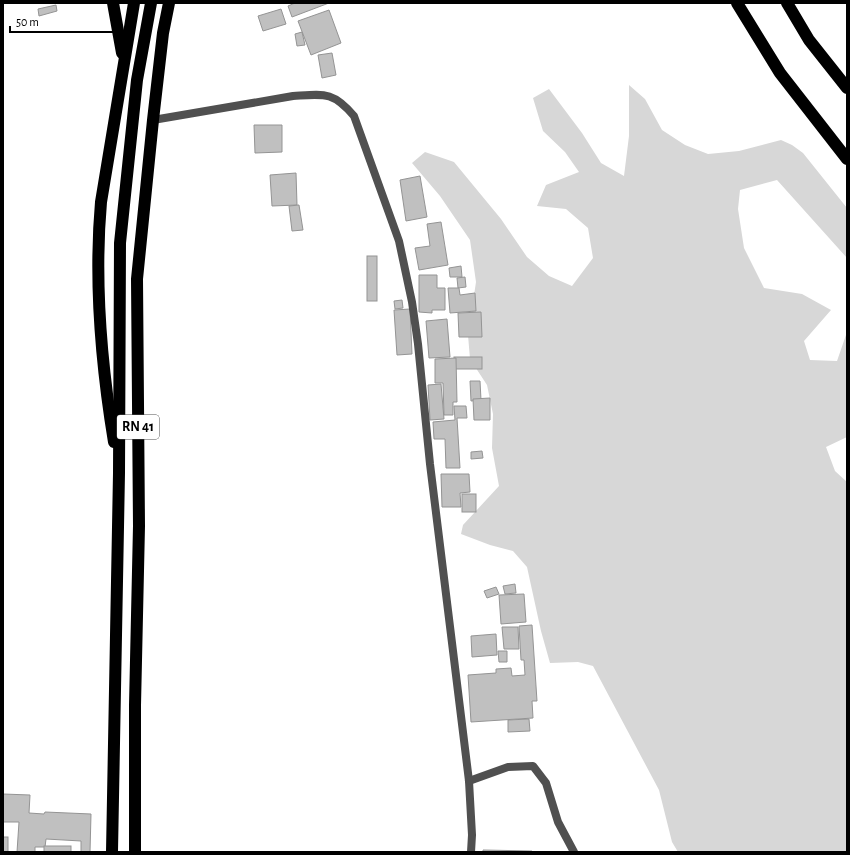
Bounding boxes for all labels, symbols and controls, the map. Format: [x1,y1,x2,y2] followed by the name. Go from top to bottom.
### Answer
[10,8,133,34] scale bar
[16,16,39,28] text: 50 m
[117,415,159,439] road number: RN 41

